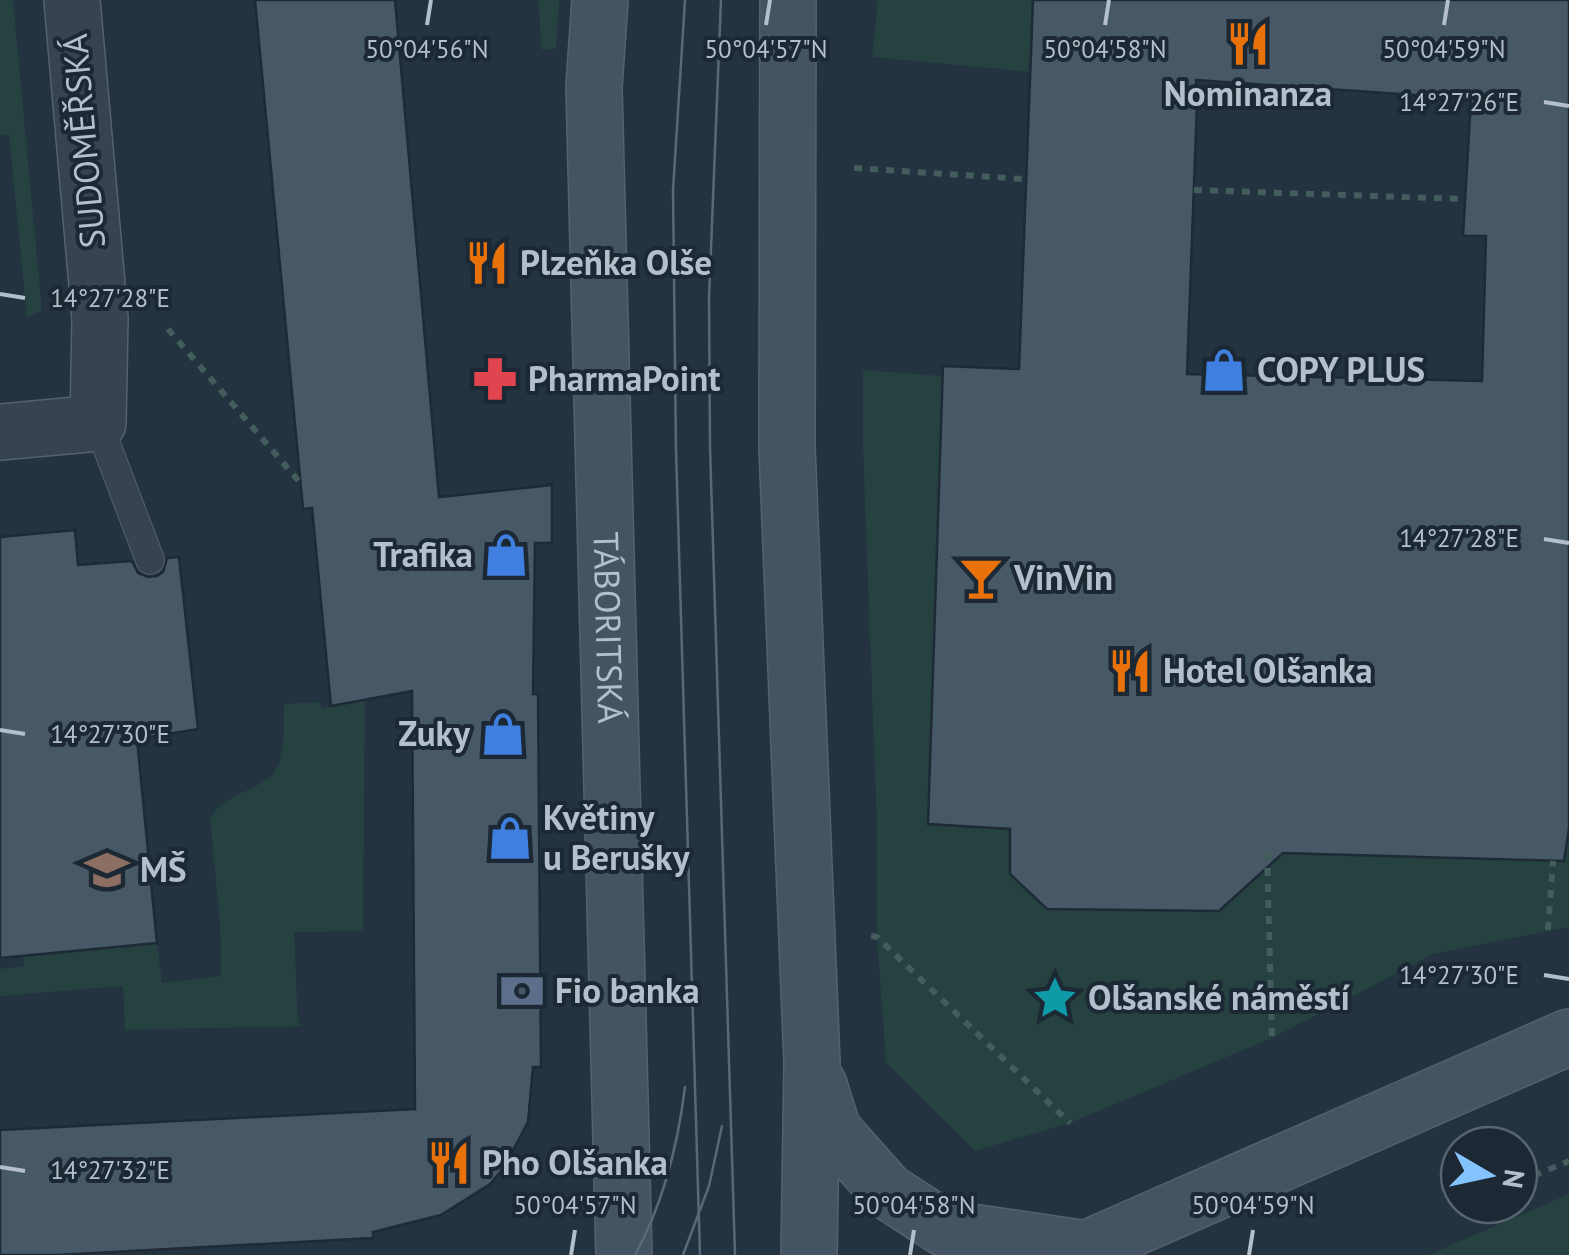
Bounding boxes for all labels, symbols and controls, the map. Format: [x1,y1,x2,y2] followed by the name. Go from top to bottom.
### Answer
[1224,20,1272,68] restaurant icon: Nominanza
[51,32,115,250] street label: SUDOMĚŘSKÁ
[365,33,489,65] text: 50°04'56"N
[704,33,828,65] text: 50°04'57"N
[1043,33,1167,65] text: 50°04'58"N
[1382,33,1506,65] text: 50°04'59"N
[1164,70,1332,116] place label: Nominanza
[1399,86,1519,118] text: 14°27'26"E
[463,239,511,287] restaurant icon: Plzeňka Olše
[520,239,712,285] place label: Plzeňka Olše
[50,282,170,314] text: 14°27'28"E
[1200,346,1248,394] shop icon: COPY PLUS
[1257,346,1425,392] place label: COPY PLUS
[471,355,519,403] pharmacy icon: PharmaPoint
[528,355,721,401] place label: PharmaPoint
[1399,522,1519,554] text: 14°27'28"E
[373,531,473,577] place label: Trafika
[482,531,530,579] shop icon: Trafika
[583,531,634,725] street label: TÁBORITSKÁ
[957,554,1005,602] bar icon: VinVin
[1013,554,1113,600] place label: VinVin
[1106,647,1154,695] restaurant icon: Hotel Olšanka
[1163,647,1373,693] place label: Hotel Olšanka
[398,710,471,756] place label: Zuky
[479,710,527,758] shop icon: Zuky
[50,718,170,750] text: 14°27'30"E
[543,794,691,880] place label: Květiny u Berušky
[486,814,534,862] shop icon: Květiny u Berušky
[83,846,131,894] school or university icon: MŠ
[140,846,187,892] place label: MŠ
[1399,959,1519,991] text: 14°27'30"E
[498,967,546,1015] bank icon: Fio banka
[555,967,700,1013] place label: Fio banka
[1031,974,1079,1022] place icon: Olšanské náměstí
[1088,974,1350,1020] place label: Olšanské náměstí
[1439,1125,1539,1225] north arrow
[425,1139,473,1187] restaurant icon: Pho Olšanka
[482,1139,668,1185] place label: Pho Olšanka
[50,1154,170,1186] text: 14°27'32"E
[1494,1167,1534,1191] text: N
[513,1189,637,1221] text: 50°04'57"N
[852,1189,976,1221] text: 50°04'58"N
[1191,1189,1315,1221] text: 50°04'59"N

